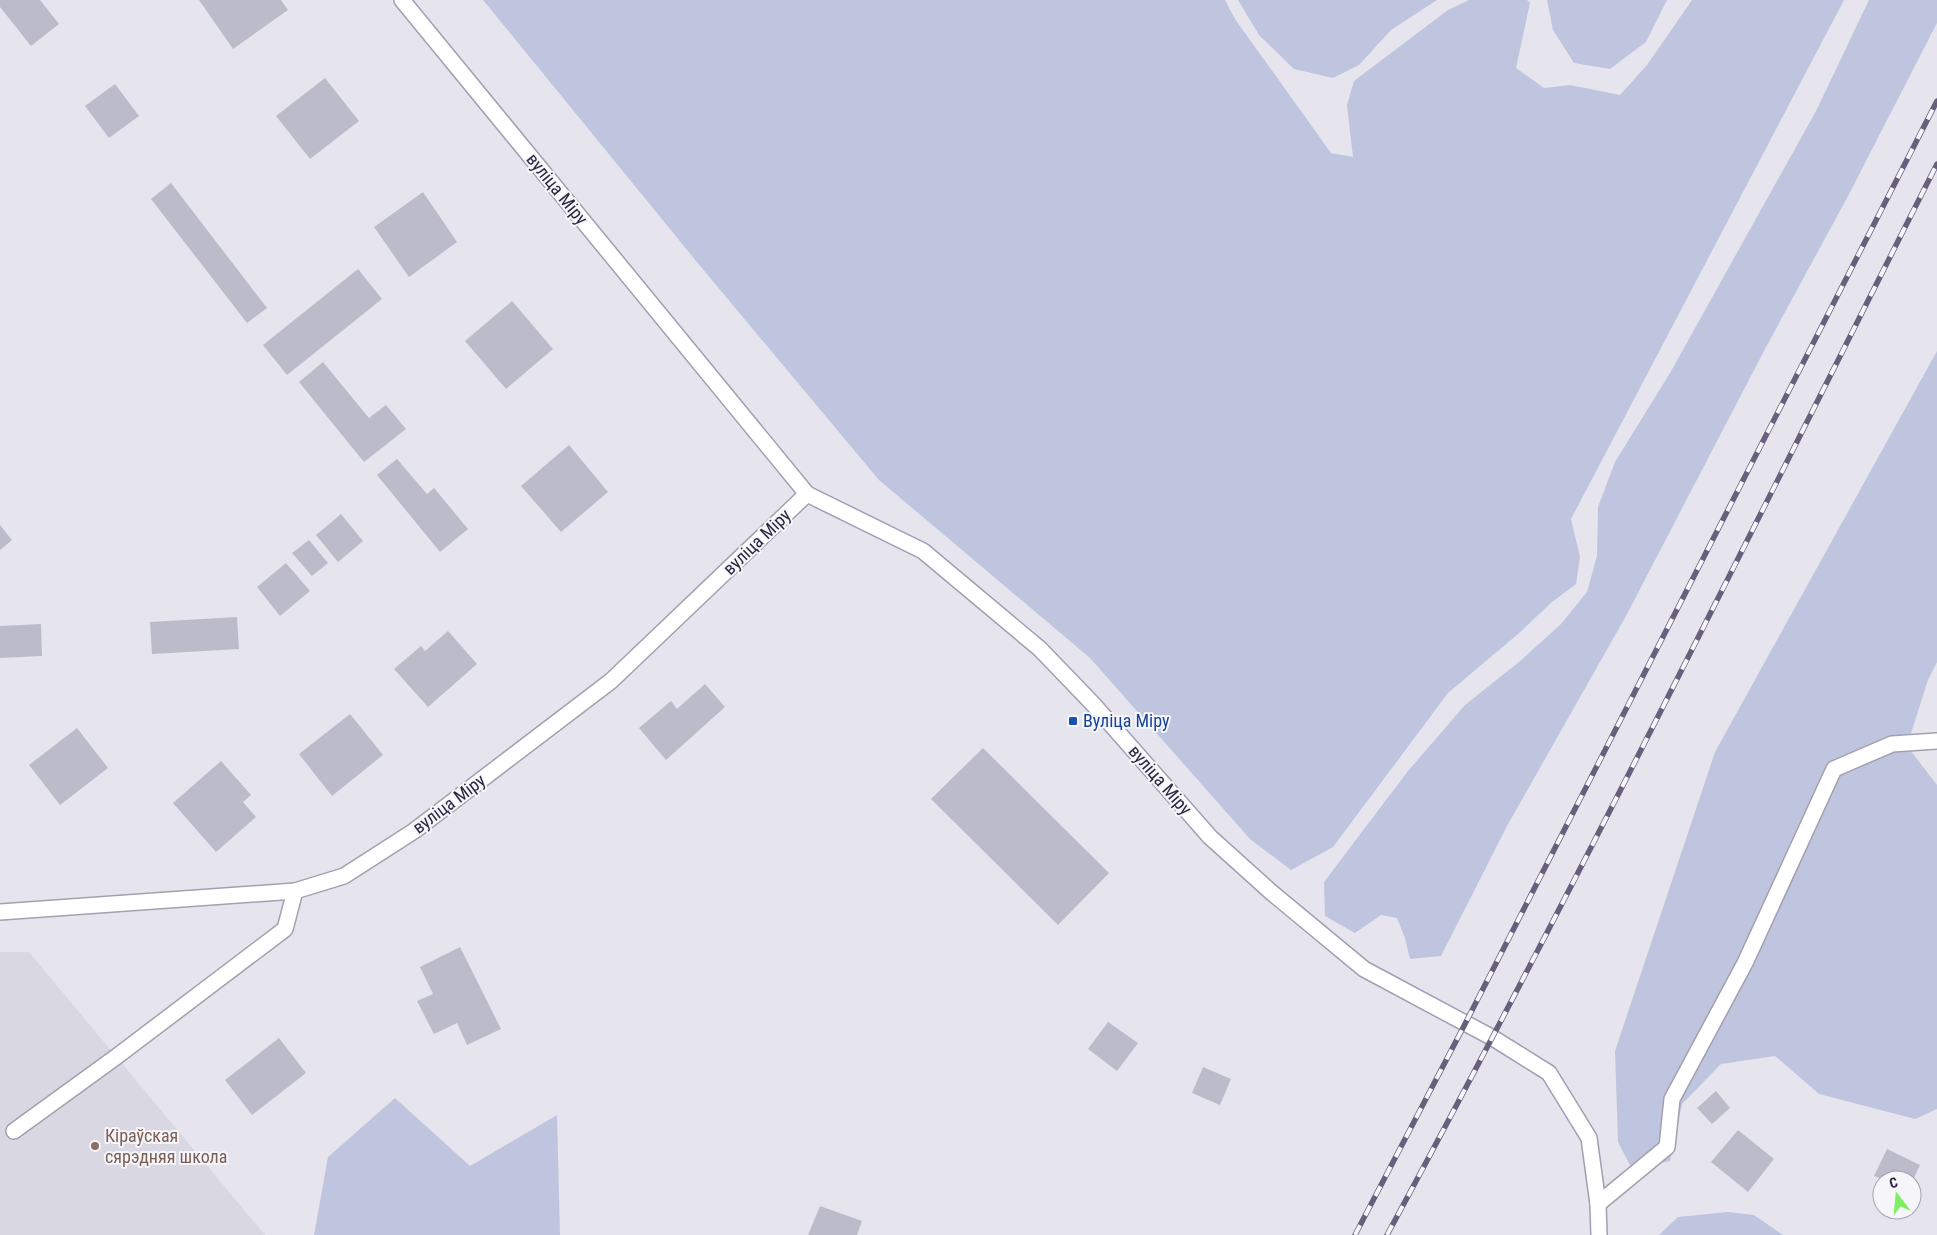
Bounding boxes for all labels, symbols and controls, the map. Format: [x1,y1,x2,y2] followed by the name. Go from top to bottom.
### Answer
[522,149,593,229] street label: вуліца Міру
[719,504,795,579] street label: вуліца Міру
[1083,710,1170,731] place label: Вуліца Міру
[1067,715,1079,727] marker: Вуліца Міру
[1124,740,1197,819] street label: вуліца Міру
[408,769,490,838] street label: вуліца Міру
[105,1125,227,1167] place label: Кіраўская сярэдняя школа
[89,1140,101,1152] marker: Кіраўская сярэдняя школа
[1872,1170,1922,1220] north arrow
[1887,1174,1899,1191] text: С

